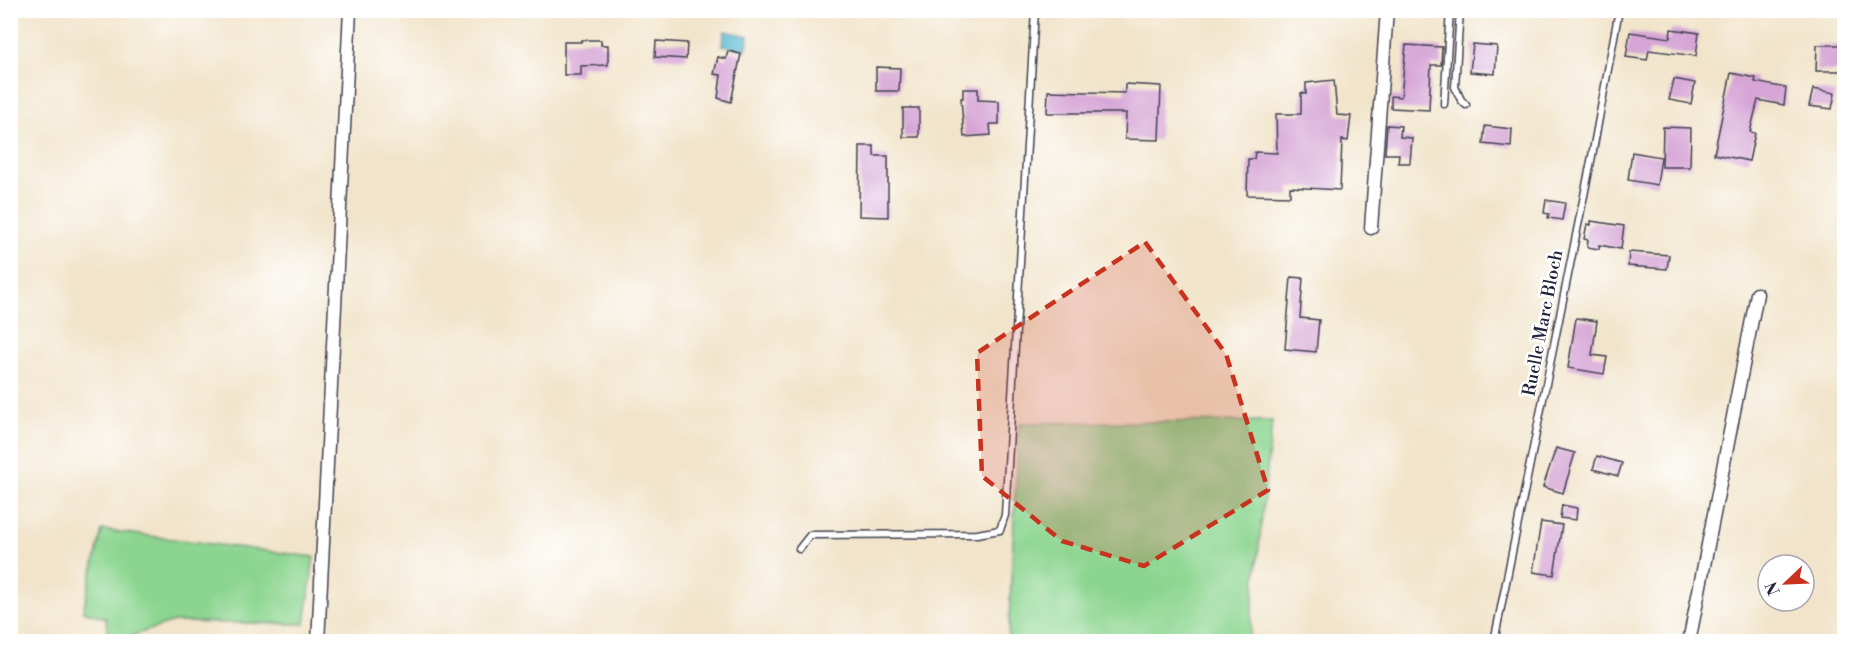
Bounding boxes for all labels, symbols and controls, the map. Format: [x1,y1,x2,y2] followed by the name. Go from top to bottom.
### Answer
[1518,248,1568,398] street label: Ruelle Marc Bloch
[1756,553,1816,613] north arrow
[1761,578,1785,598] text: N

